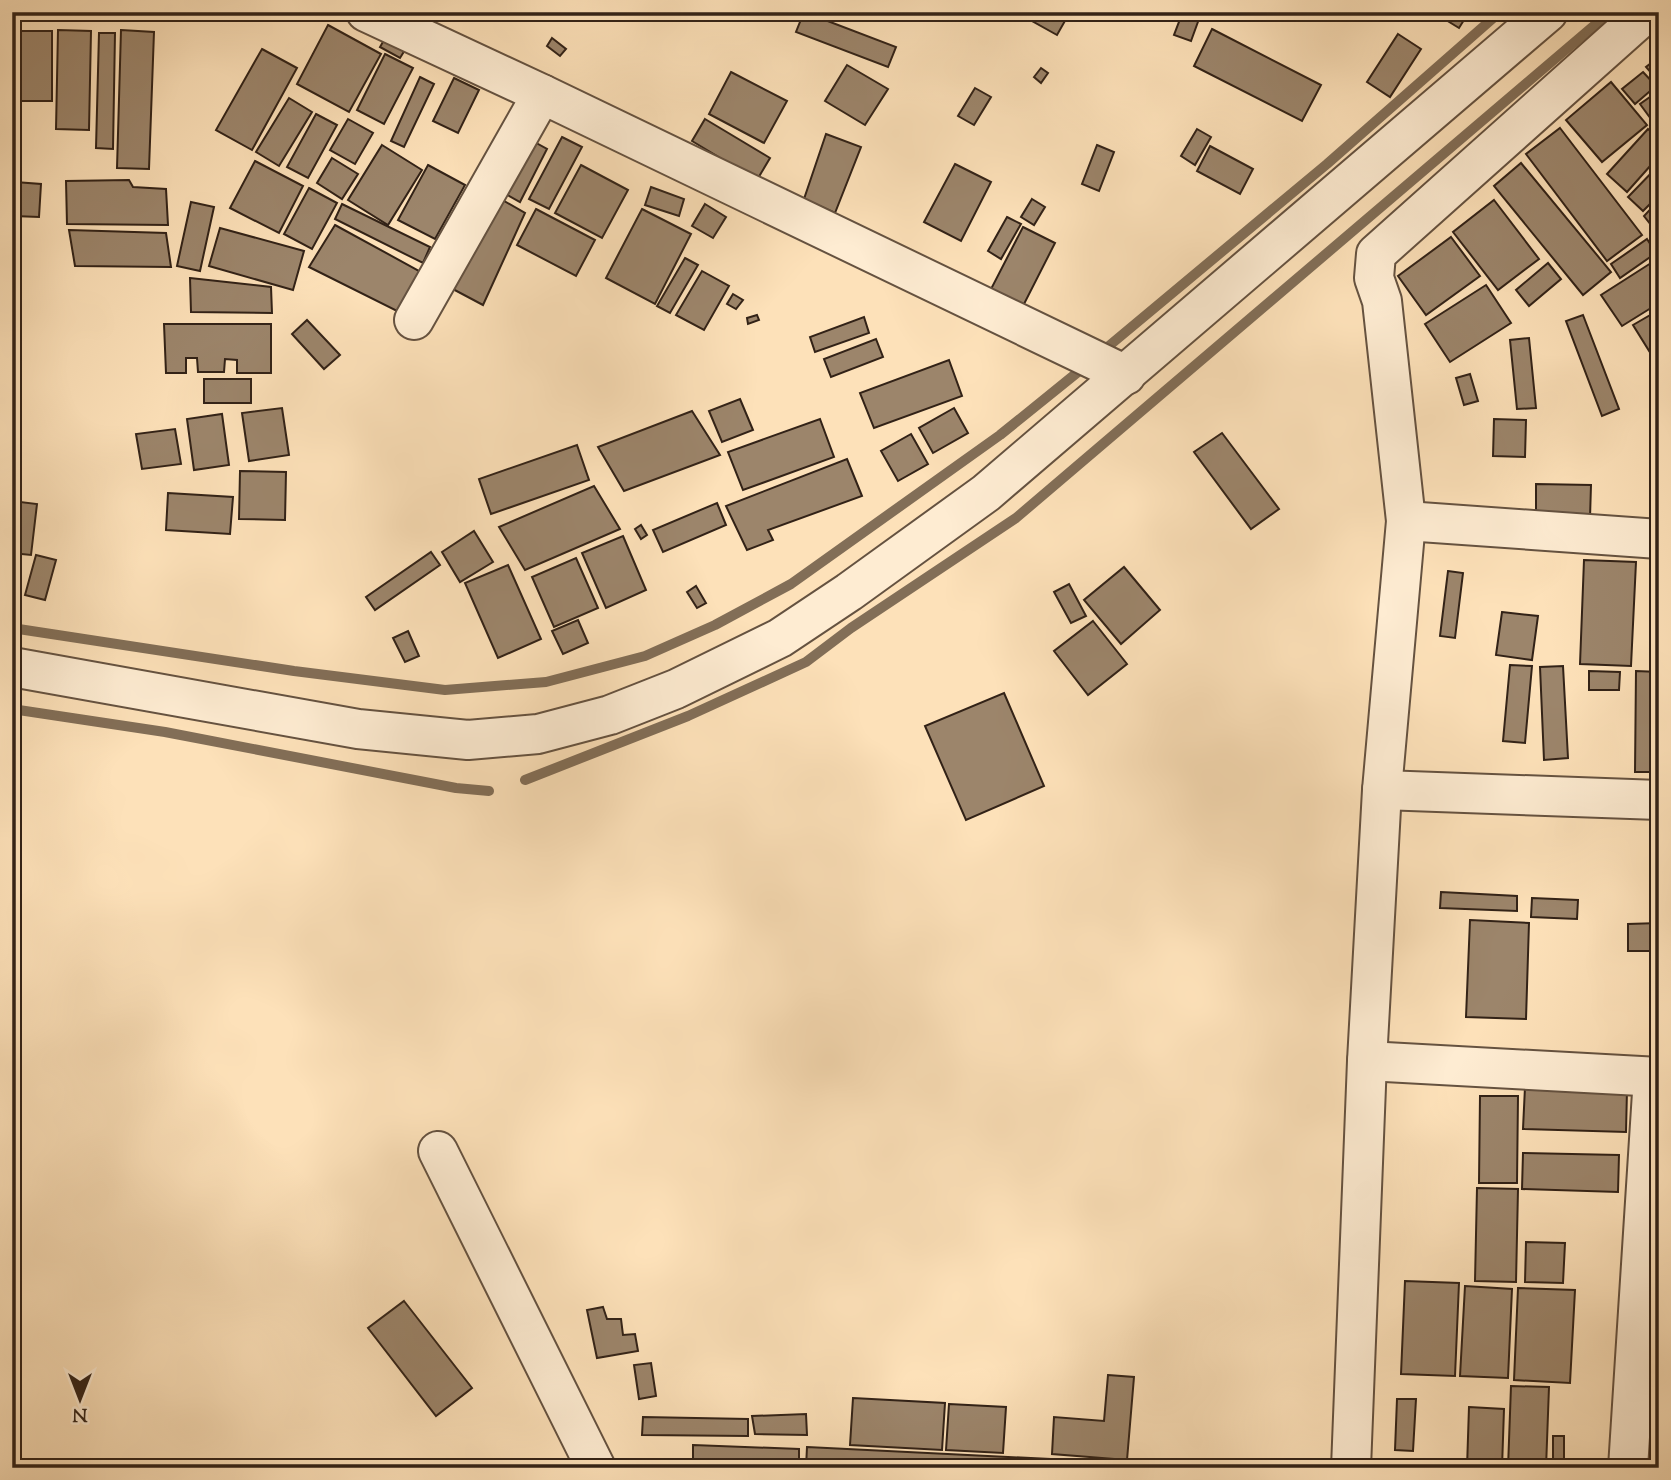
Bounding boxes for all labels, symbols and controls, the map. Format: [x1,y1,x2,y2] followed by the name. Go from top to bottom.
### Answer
[46,1364,116,1434] north arrow
[72,1400,88,1427] text: N

